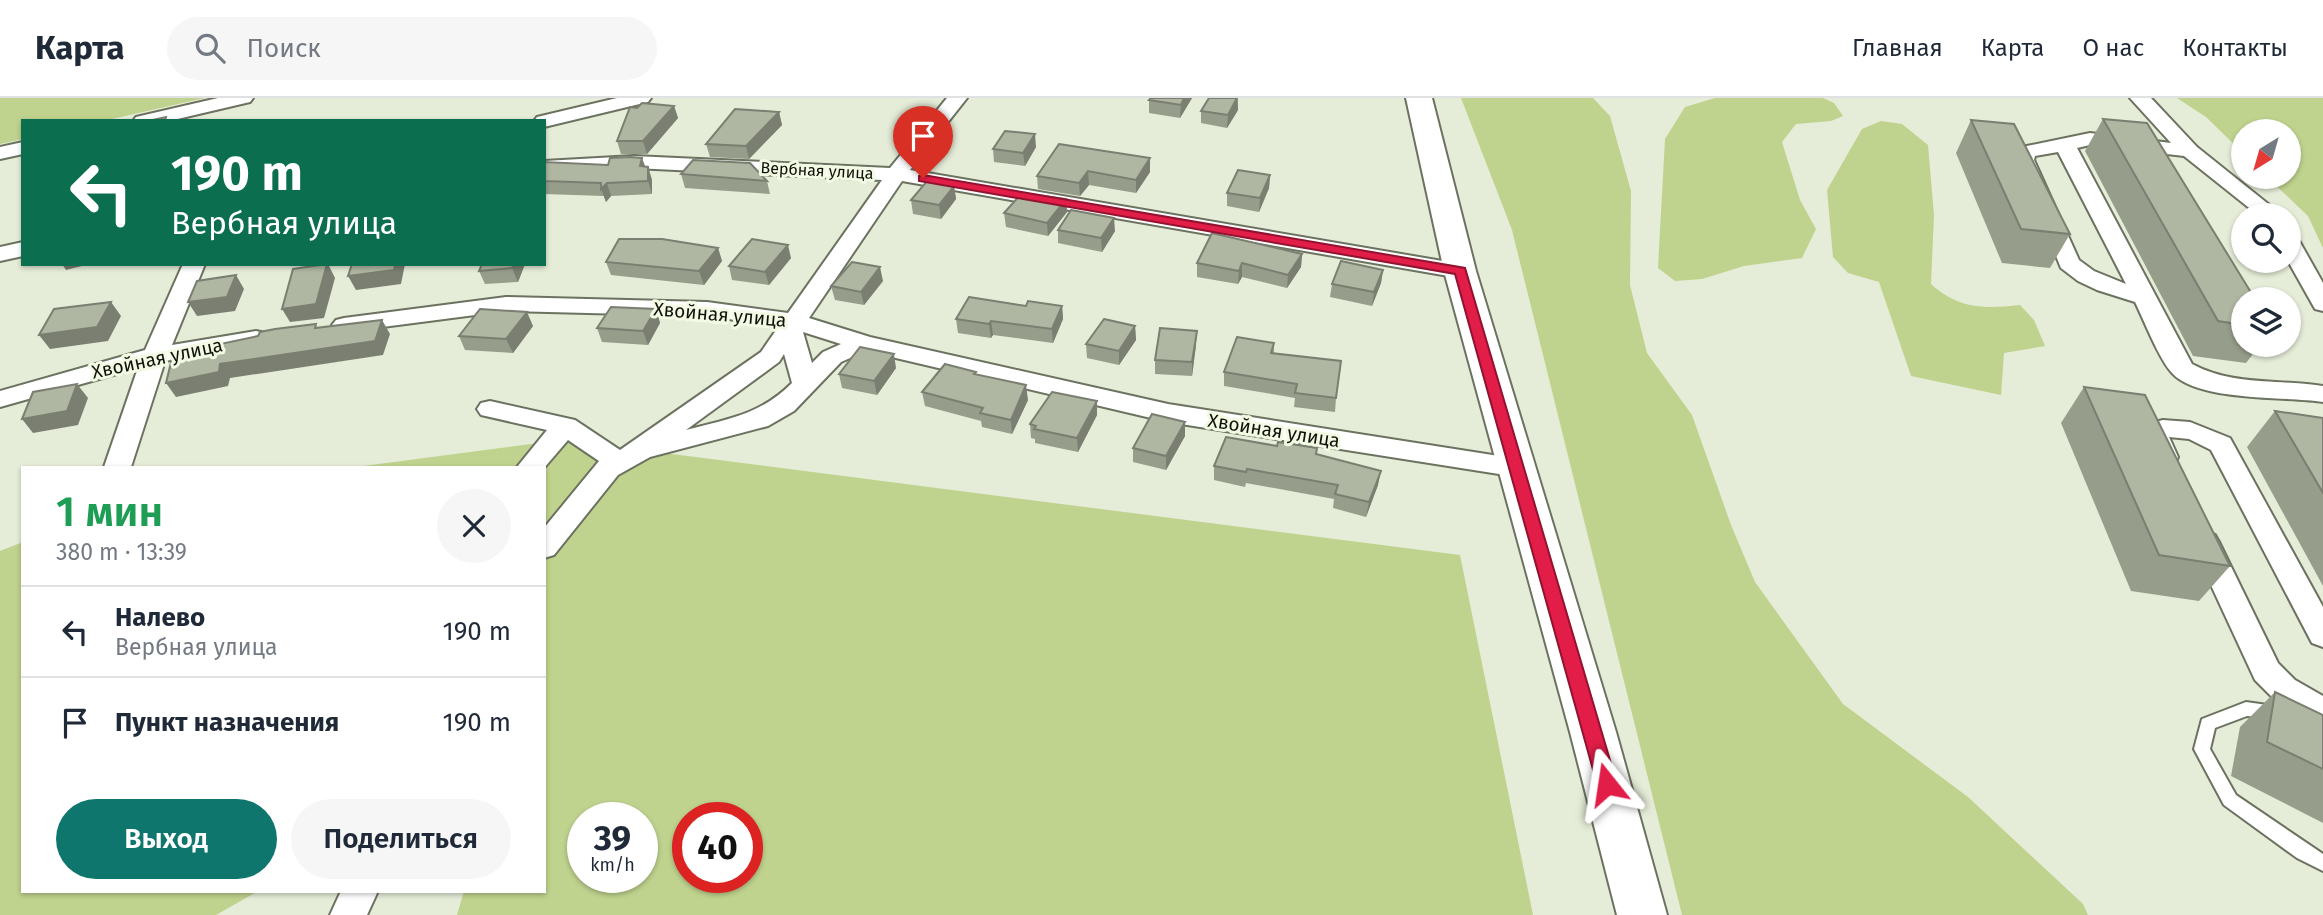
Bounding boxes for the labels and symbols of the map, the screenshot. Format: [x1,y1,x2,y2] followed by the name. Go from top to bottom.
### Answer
[893,106,953,178] pin
[2231,119,2301,189] north arrow
[760,158,874,183] street label: Вербная улица
[652,297,787,332] street label: Хвойная улица
[89,333,225,384] street label: Хвойная улица
[1206,409,1342,452] street label: Хвойная улица
[1570,747,1644,821] position arrow
[672,802,763,893] speed limit sign: 40

